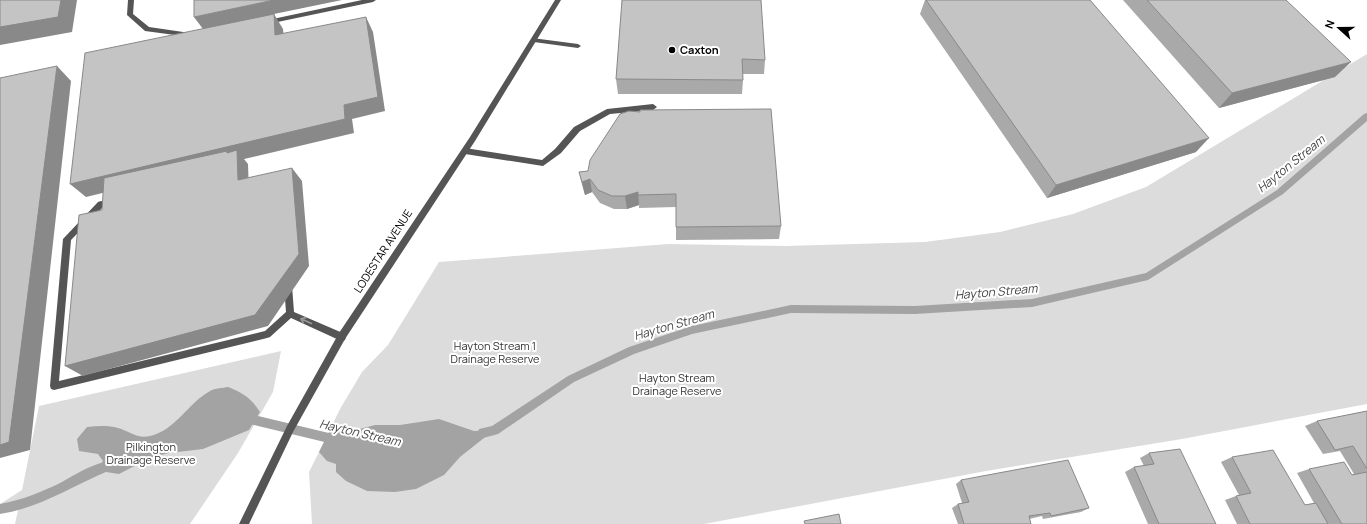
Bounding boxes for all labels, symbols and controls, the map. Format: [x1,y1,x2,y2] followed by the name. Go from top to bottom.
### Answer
[1319,8,1359,48] north arrow
[1321,18,1338,31] text: N
[680,42,719,57] place label: Caxton
[667,45,677,55] marker: Caxton
[1253,130,1329,196] water label: Hayton Stream
[350,206,415,295] street label: LODESTAR AVENUE
[954,279,1039,304] water label: Hayton Stream
[632,305,717,344] water label: Hayton Stream
[301,317,313,324] one-way arrow
[451,338,540,366] park label: Hayton Stream 1 Drainage Reserve
[633,370,722,398] park label: Hayton Stream Drainage Reserve
[318,415,403,450] water label: Hayton Stream
[107,439,196,467] park label: Pilkington Drainage Reserve

